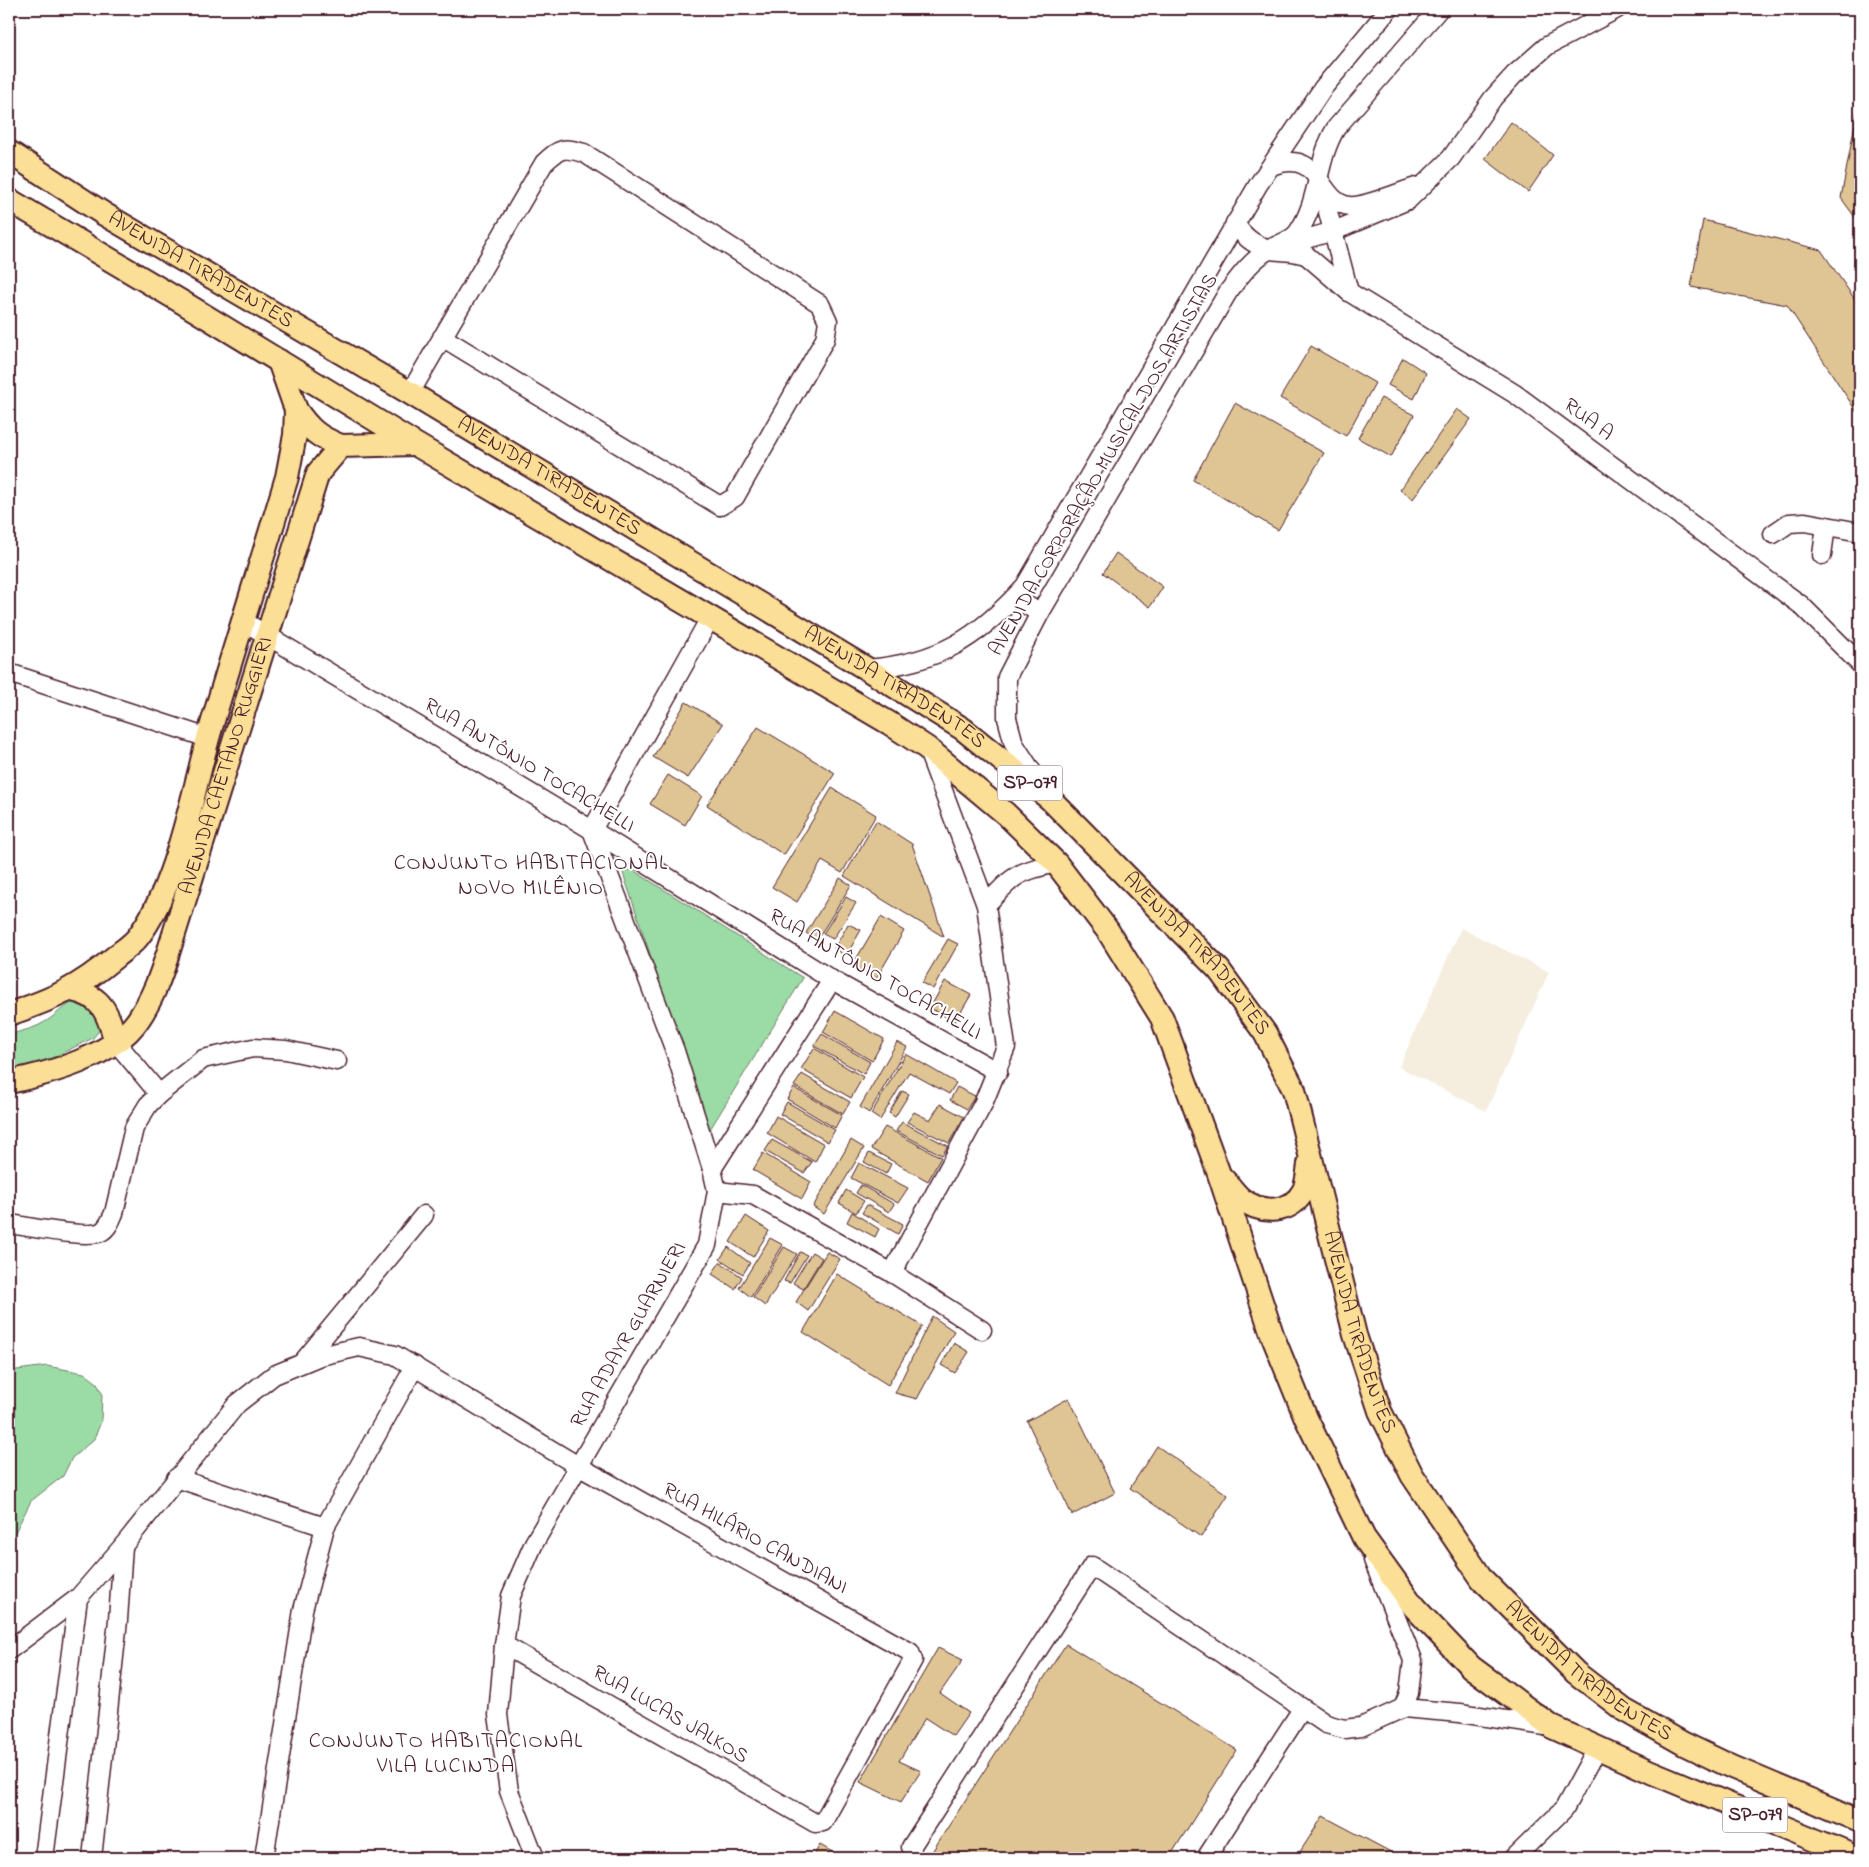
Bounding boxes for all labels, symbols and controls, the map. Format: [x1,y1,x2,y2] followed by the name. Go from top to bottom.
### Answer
[102,204,299,336] street label: AVENIDA TIRADENTES
[982,268,1226,662] street label: AVENIDA CORPORAÇÃO MUSICAL DOS ARTISTAS
[1557,391,1619,449] street label: RUA A
[451,410,647,544] street label: AVENIDA TIRADENTES
[798,619,992,756] street label: AVENIDA TIRADENTES
[172,633,281,898] street label: AVENIDA CAETANO RUGGIERI
[418,691,640,841] street label: RUA ANTÔNIO TOCACHELLI
[998,766,1062,800] road number: SP-079
[394,848,668,905] district label: CONJUNTO HABITACIONAL NOVO MILÊNIO
[1115,865,1277,1042] street label: AVENIDA TIRADENTES
[763,902,987,1048] street label: RUA ANTÔNIO TOCACHELLI
[1315,1228,1404,1439] street label: AVENIDA TIRADENTES
[563,1236,695,1434] street label: RUA ADAYR GUARNIERI
[657,1475,854,1602] street label: RUA HILÁRIO CANDIANI
[1497,1594,1678,1749] street label: AVENIDA TIRADENTES
[586,1658,754,1772] street label: RUA LUCAS JALKOS
[309,1726,583,1783] district label: CONJUNTO HABITACIONAL VILA LUCINDA
[1722,1798,1788,1832] road number: SP-079

